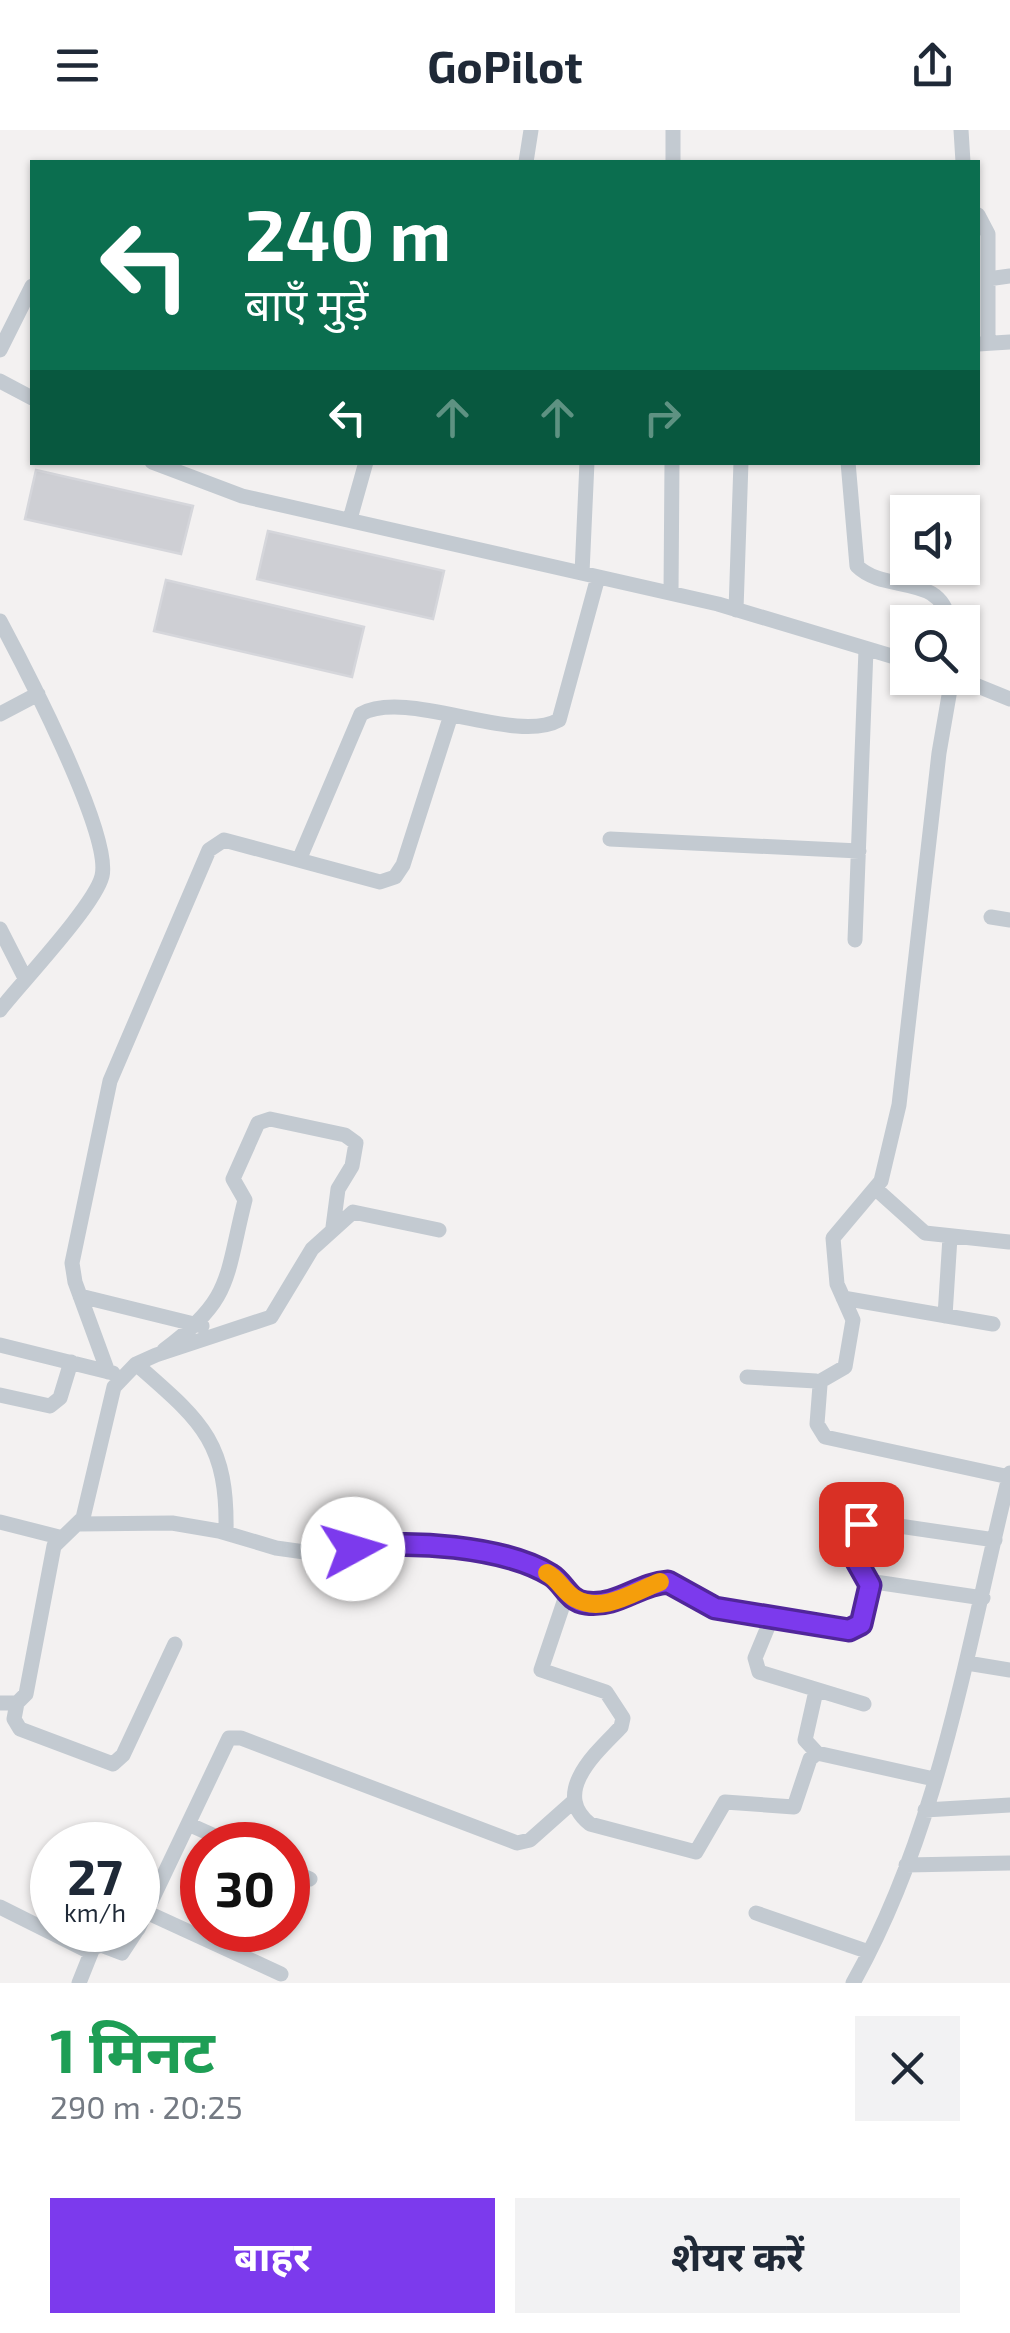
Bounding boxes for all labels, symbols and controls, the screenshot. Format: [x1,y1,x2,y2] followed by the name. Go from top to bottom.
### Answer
[50,38,105,93] icon: menu
[427,38,583,92] text: GoPilot
[905,38,960,93] icon: share
[245,191,451,275] text: 240 m
[80,200,210,330] icon: left
[245,276,368,330] text: बाएँ मुड़ें
[320,390,375,445] icon: left
[425,390,480,445] icon: ahead
[530,390,585,445] icon: ahead
[635,390,690,445] icon: right
[890,495,980,695] map controls
[890,495,980,585] button: sound
[890,605,980,695] button: search
[819,1482,904,1567] pin
[301,1497,405,1601] position arrow
[834,1497,889,1552] icon: arrive
[180,1822,310,1952] speed limit sign: 30
[67,1845,123,1905] text: 27
[64,1897,126,1927] text: km/h
[50,2013,215,2085] text: 1 मिनट
[855,2016,960,2121] button: close
[50,2087,243,2125] text: 290 m · 20:25
[50,2198,495,2313] button: बाहर
[515,2198,960,2313] button: शेयर करें

